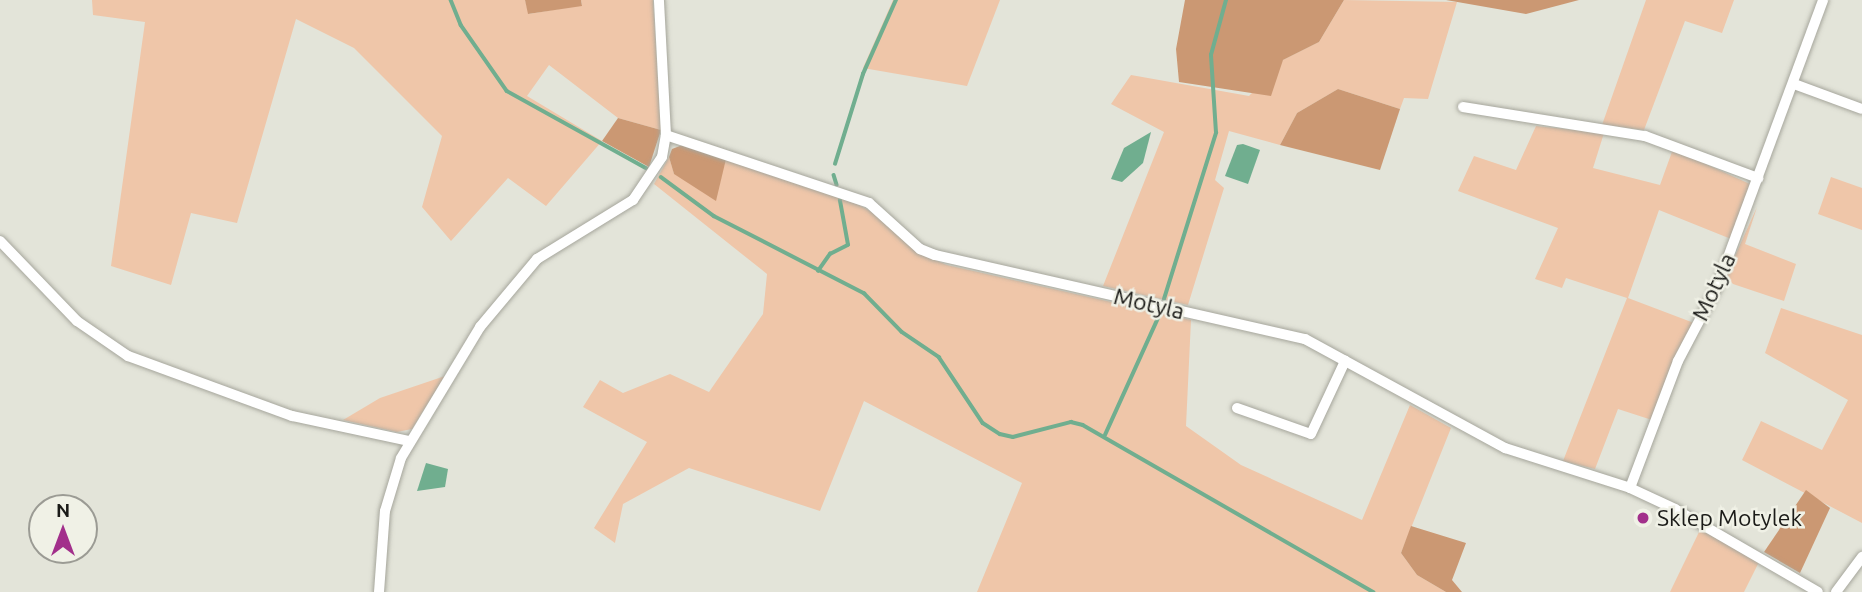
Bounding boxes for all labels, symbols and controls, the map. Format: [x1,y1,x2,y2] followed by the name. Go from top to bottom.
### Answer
[1686,249,1742,325] street label: Motyla
[1111,283,1187,325] street label: Motyla
[28,494,98,564] north arrow
[56,499,70,521] text: N
[1657,504,1802,532] place label: Sklep Motylek
[1635,510,1651,526] marker: Sklep Motylek

